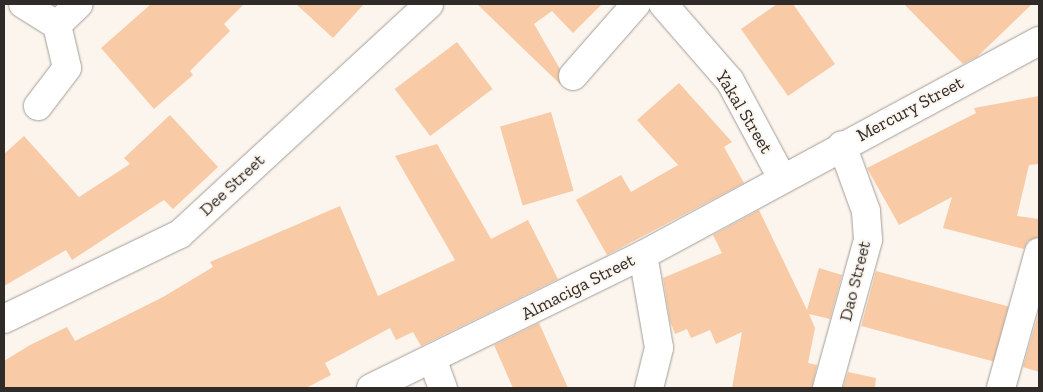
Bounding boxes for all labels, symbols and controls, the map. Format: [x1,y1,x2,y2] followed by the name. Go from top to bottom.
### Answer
[711,67,777,157] street label: Yakal Street
[853,72,967,146] street label: Mercury Street
[195,149,269,221] street label: Dee Street
[835,239,875,323] street label: Dao Street
[518,249,638,325] street label: Almaciga Street

